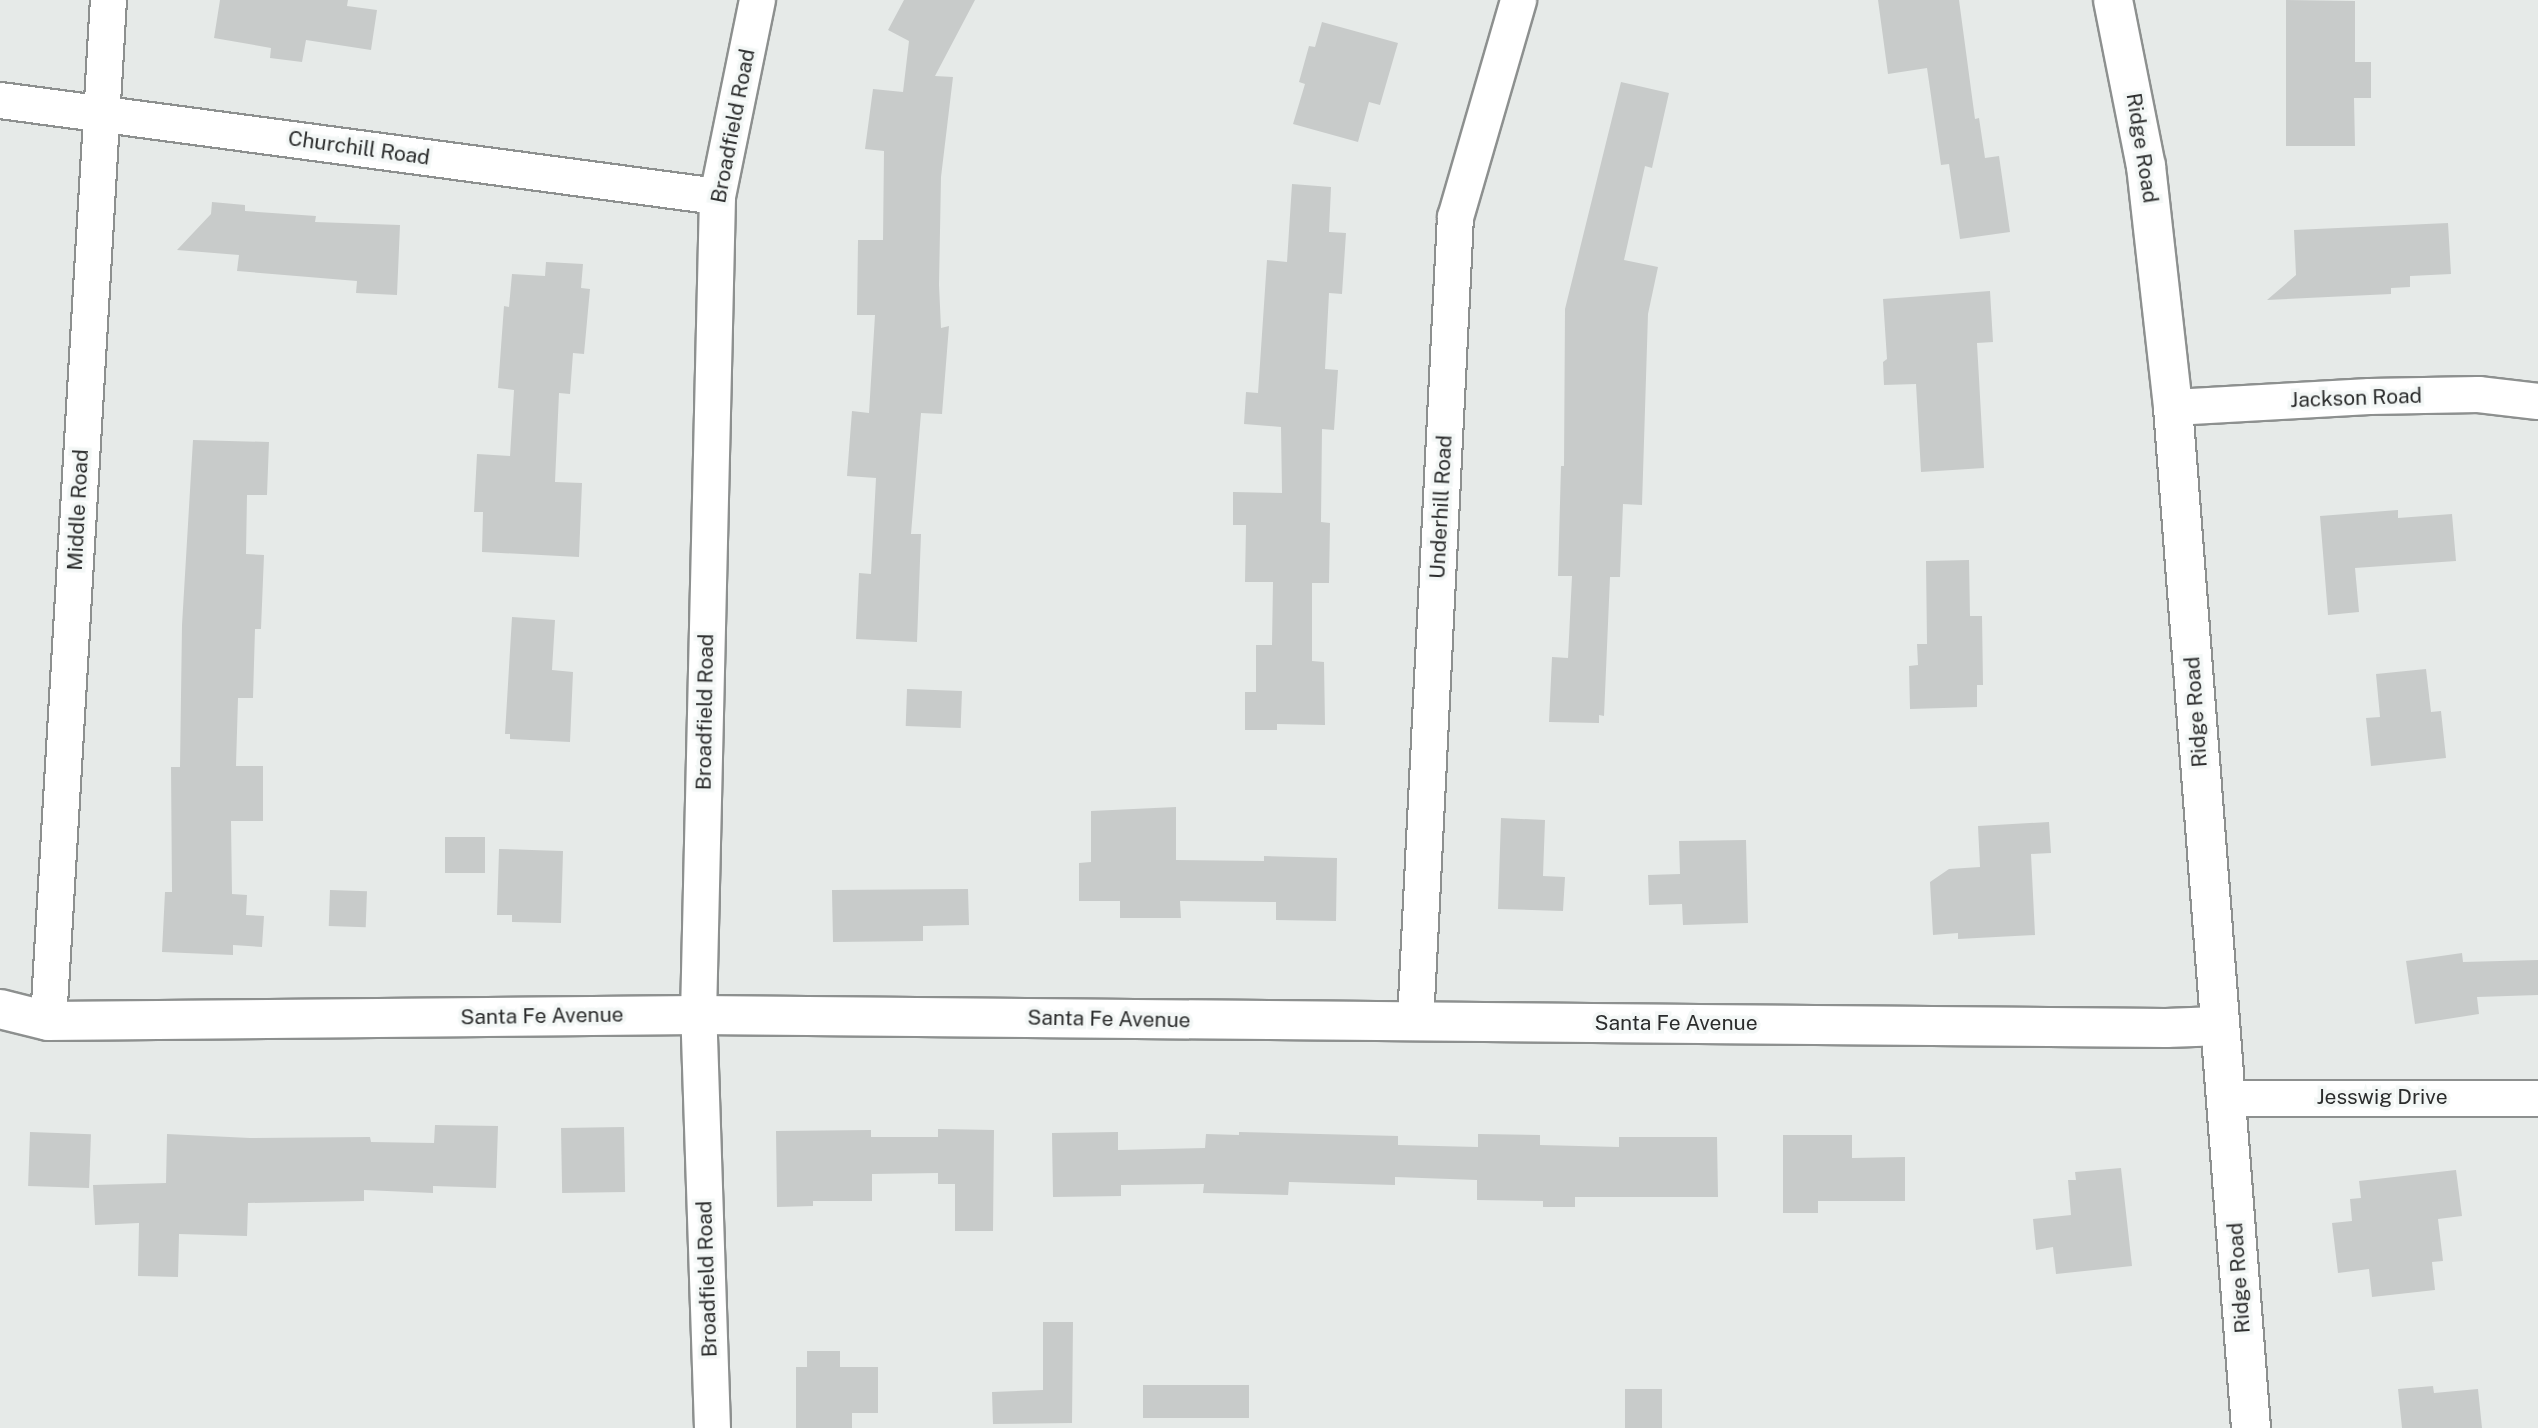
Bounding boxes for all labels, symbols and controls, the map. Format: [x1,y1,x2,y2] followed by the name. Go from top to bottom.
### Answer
[706,47,760,205] street label: Broadfield Road
[2121,91,2163,205] street label: Ridge Road
[286,126,432,170] street label: Churchill Road
[2290,383,2422,413] street label: Jackson Road
[1425,434,1457,580] street label: Underhill Road
[62,449,94,571] street label: Middle Road
[691,633,719,791] street label: Broadfield Road
[2180,656,2212,768] street label: Ridge Road
[460,1002,624,1030] street label: Santa Fe Avenue
[1027,1005,1191,1033] street label: Santa Fe Avenue
[1594,1010,1758,1036] street label: Santa Fe Avenue
[2316,1084,2448,1110] street label: Jesswig Drive
[692,1200,722,1358] street label: Broadfield Road
[2223,1222,2255,1334] street label: Ridge Road

